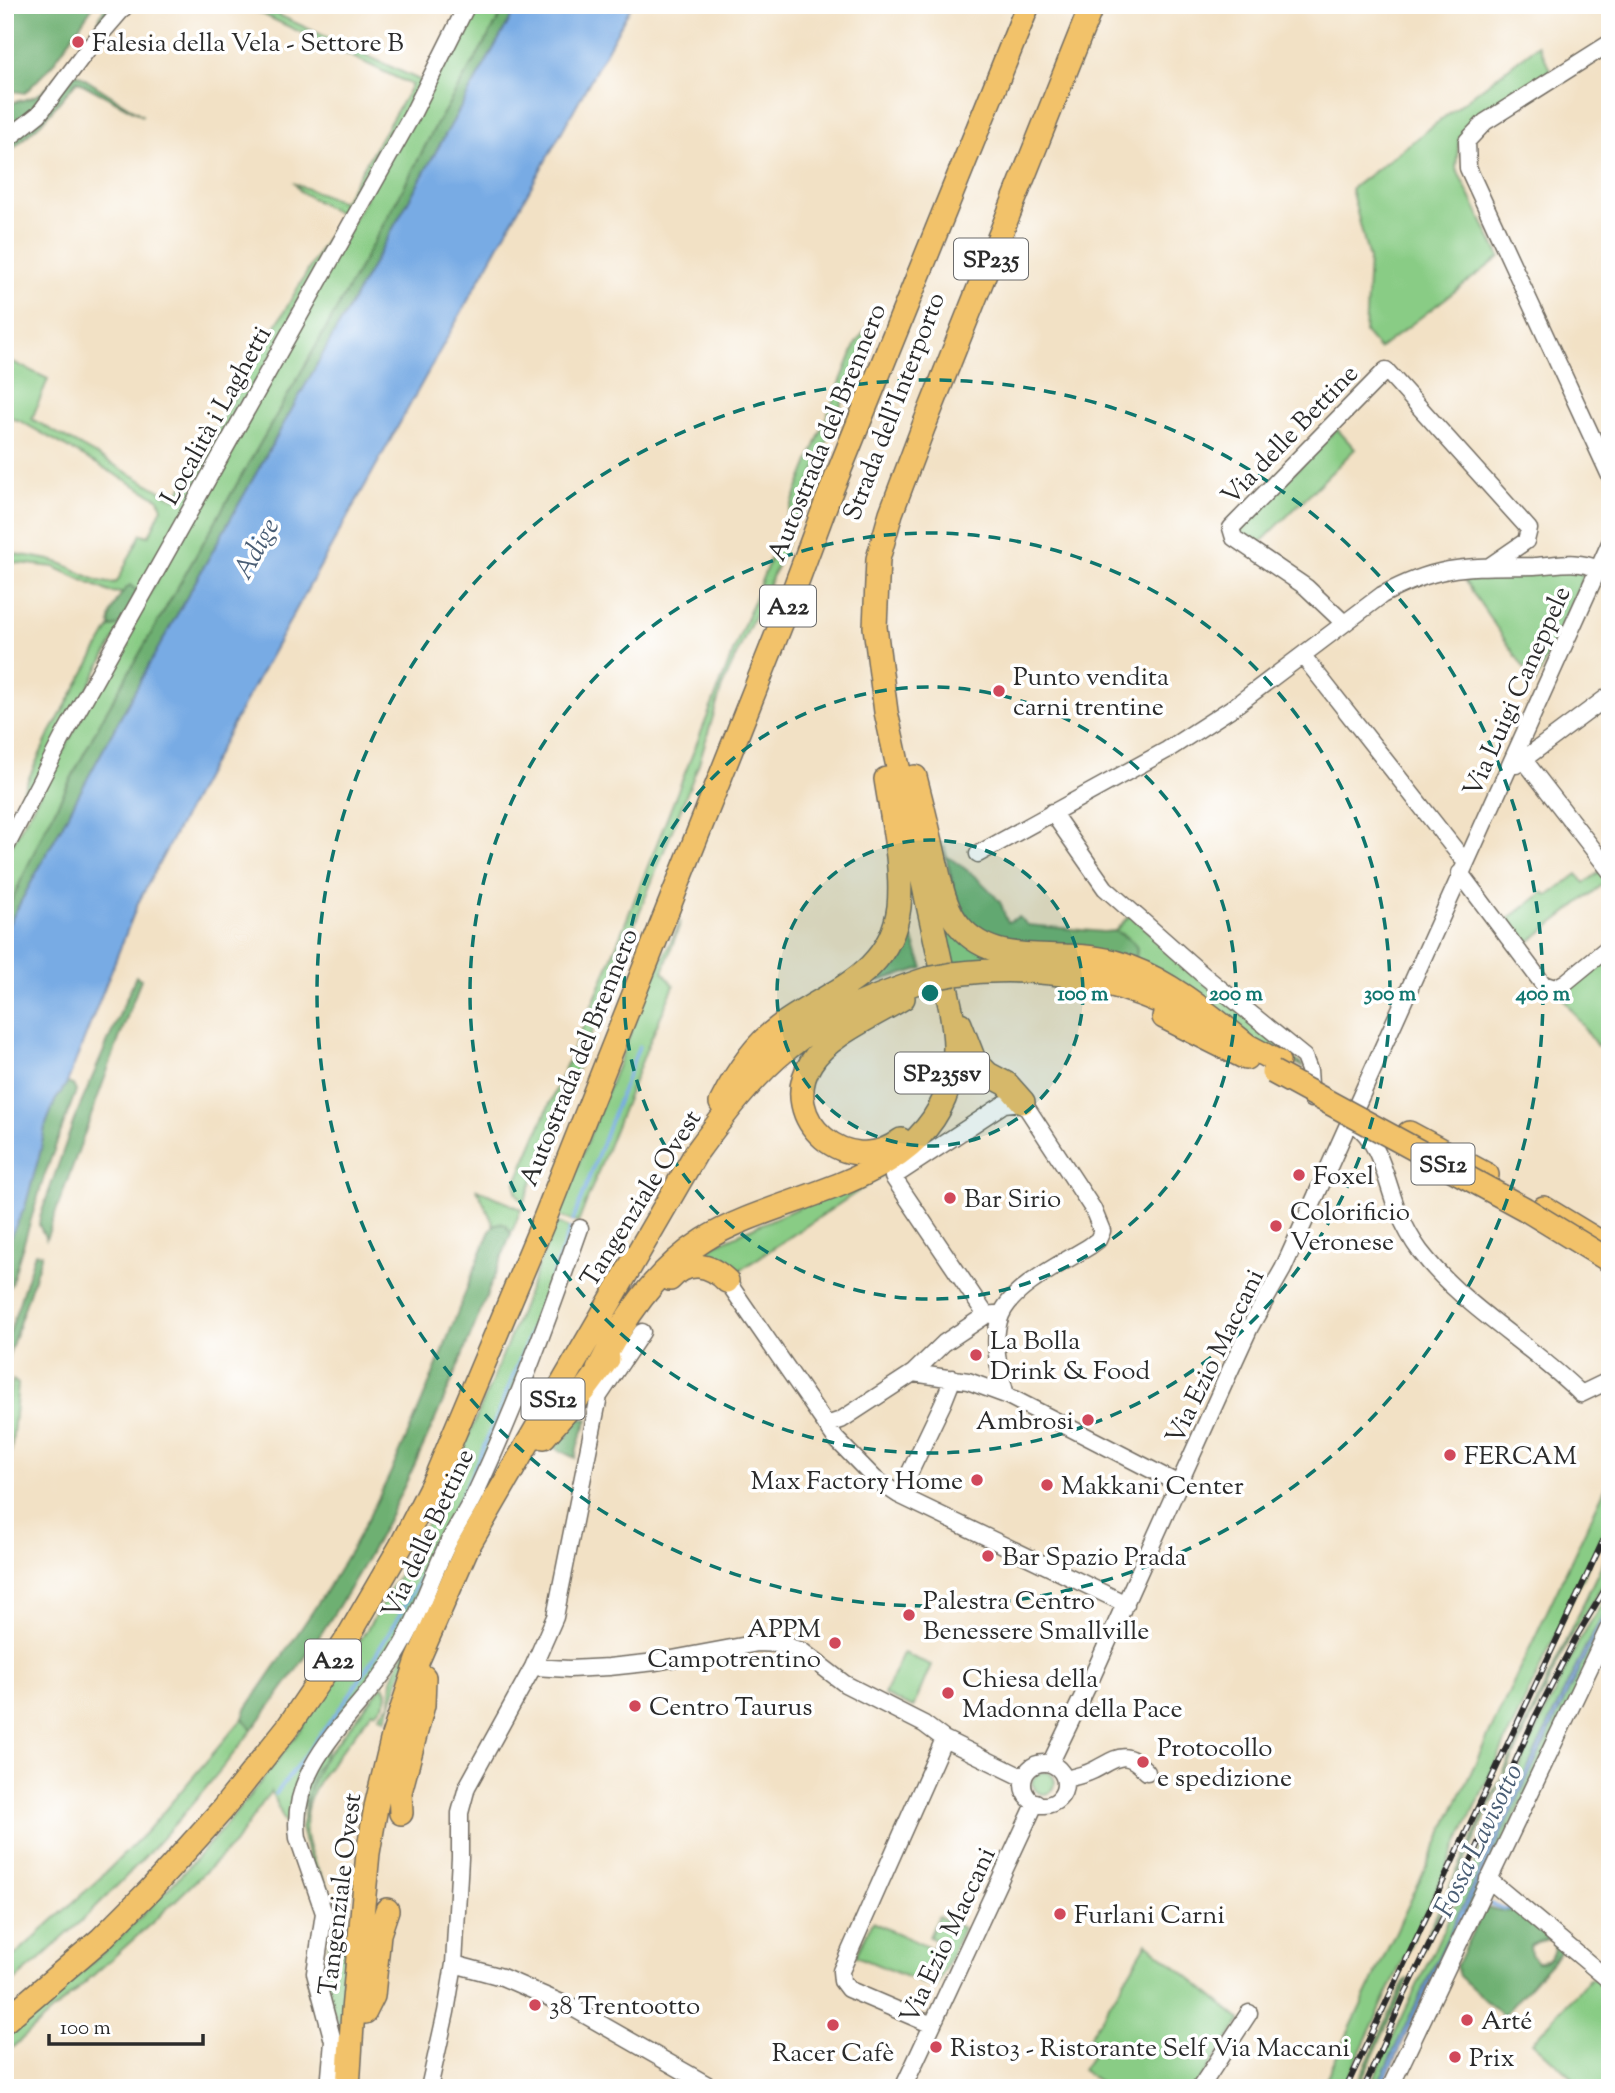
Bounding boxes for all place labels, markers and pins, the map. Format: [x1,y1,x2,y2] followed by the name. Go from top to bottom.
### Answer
[92,26,404,63] place label: Falesia della Vela - Settore B
[70,34,86,50] marker: Falesia della Vela - Settore B
[1013,660,1169,727] place label: Punto vendita carni trentine
[991,683,1007,699] marker: Punto vendita carni trentine
[918,981,942,1005] centre of rings
[1313,1159,1374,1196] place label: Foxel
[1291,1167,1307,1183] marker: Foxel
[964,1182,1061,1219] place label: Bar Sirio
[942,1190,958,1206] marker: Bar Sirio
[1290,1195,1410,1262] place label: Colorificio Veronese
[1268,1218,1284,1234] marker: Colorificio Veronese
[990,1324,1150,1391] place label: La Bolla Drink & Food
[968,1347,984,1363] marker: La Bolla Drink & Food
[976,1404,1074,1441] place label: Ambrosi
[1080,1412,1096,1428] marker: Ambrosi
[1464,1439,1577,1476] place label: FERCAM
[1442,1447,1458,1463] marker: FERCAM
[751,1464,963,1501] place label: Max Factory Home
[1061,1469,1244,1506] place label: Makkani Center
[969,1472,985,1488] marker: Max Factory Home
[1039,1477,1055,1493] marker: Makkani Center
[1002,1540,1186,1577] place label: Bar Spazio Prada
[980,1548,996,1564] marker: Bar Spazio Prada
[923,1584,1149,1651] place label: Palestra Centro Benessere Smallville
[901,1607,917,1623] marker: Palestra Centro Benessere Smallville
[647,1612,821,1679] place label: APPM Campotrentino
[827,1635,843,1651] marker: APPM Campotrentino
[962,1662,1183,1729] place label: Chiesa della Madonna della Pace
[940,1685,956,1701] marker: Chiesa della Madonna della Pace
[649,1690,812,1727] place label: Centro Taurus
[627,1698,643,1714] marker: Centro Taurus
[1157,1731,1292,1798] place label: Protocollo e spedizione
[1135,1754,1151,1770] marker: Protocollo e spedizione
[1074,1898,1225,1935] place label: Furlani Carni
[1052,1906,1068,1922] marker: Furlani Carni
[549,1989,700,2026] place label: 38 Trentootto
[527,1997,543,2013] marker: 38 Trentootto
[1481,2004,1532,2041] place label: Arté
[1459,2012,1475,2028] marker: Arté
[825,2017,841,2033] marker: Racer Cafè
[950,2031,1350,2068] place label: Risto3 - Ristorante Self Via Maccani
[772,2036,894,2073] place label: Racer Cafè
[928,2039,944,2055] marker: Risto3 - Ristorante Self Via Maccani
[1469,2041,1515,2078] place label: Prix
[1447,2049,1463,2065] marker: Prix

